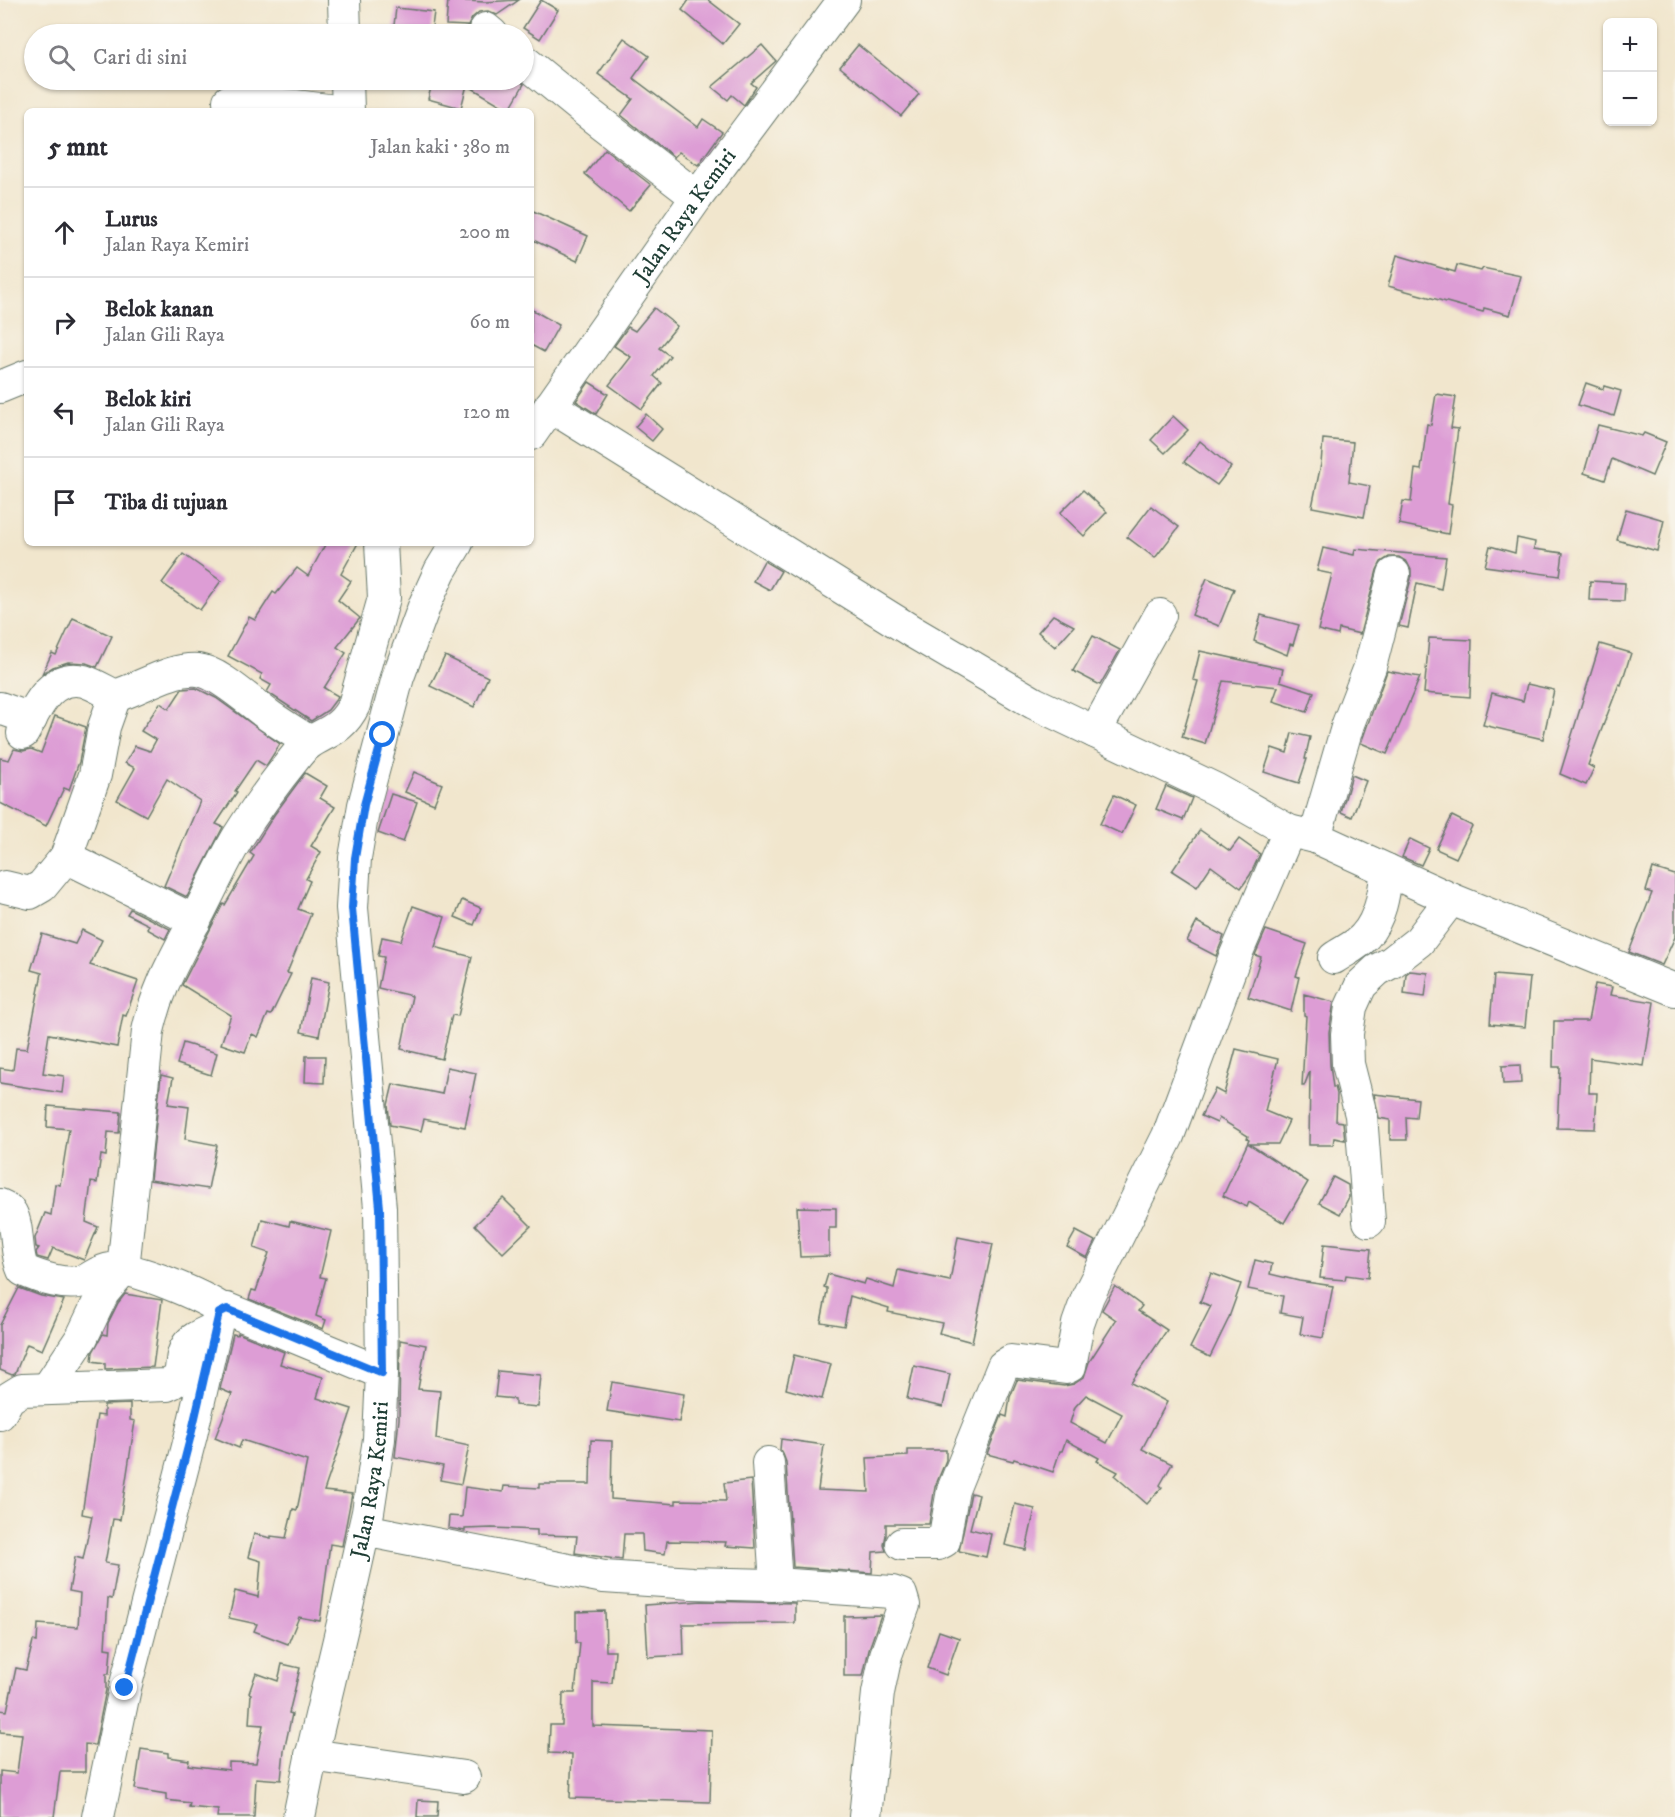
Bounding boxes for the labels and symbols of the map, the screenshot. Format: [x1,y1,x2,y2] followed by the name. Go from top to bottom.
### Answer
[626,143,742,290] street label: Jalan Raya Kemiri
[369,721,395,747] route start
[344,1401,394,1563] street label: Jalan Raya Kemiri
[111,1674,137,1700] route end

